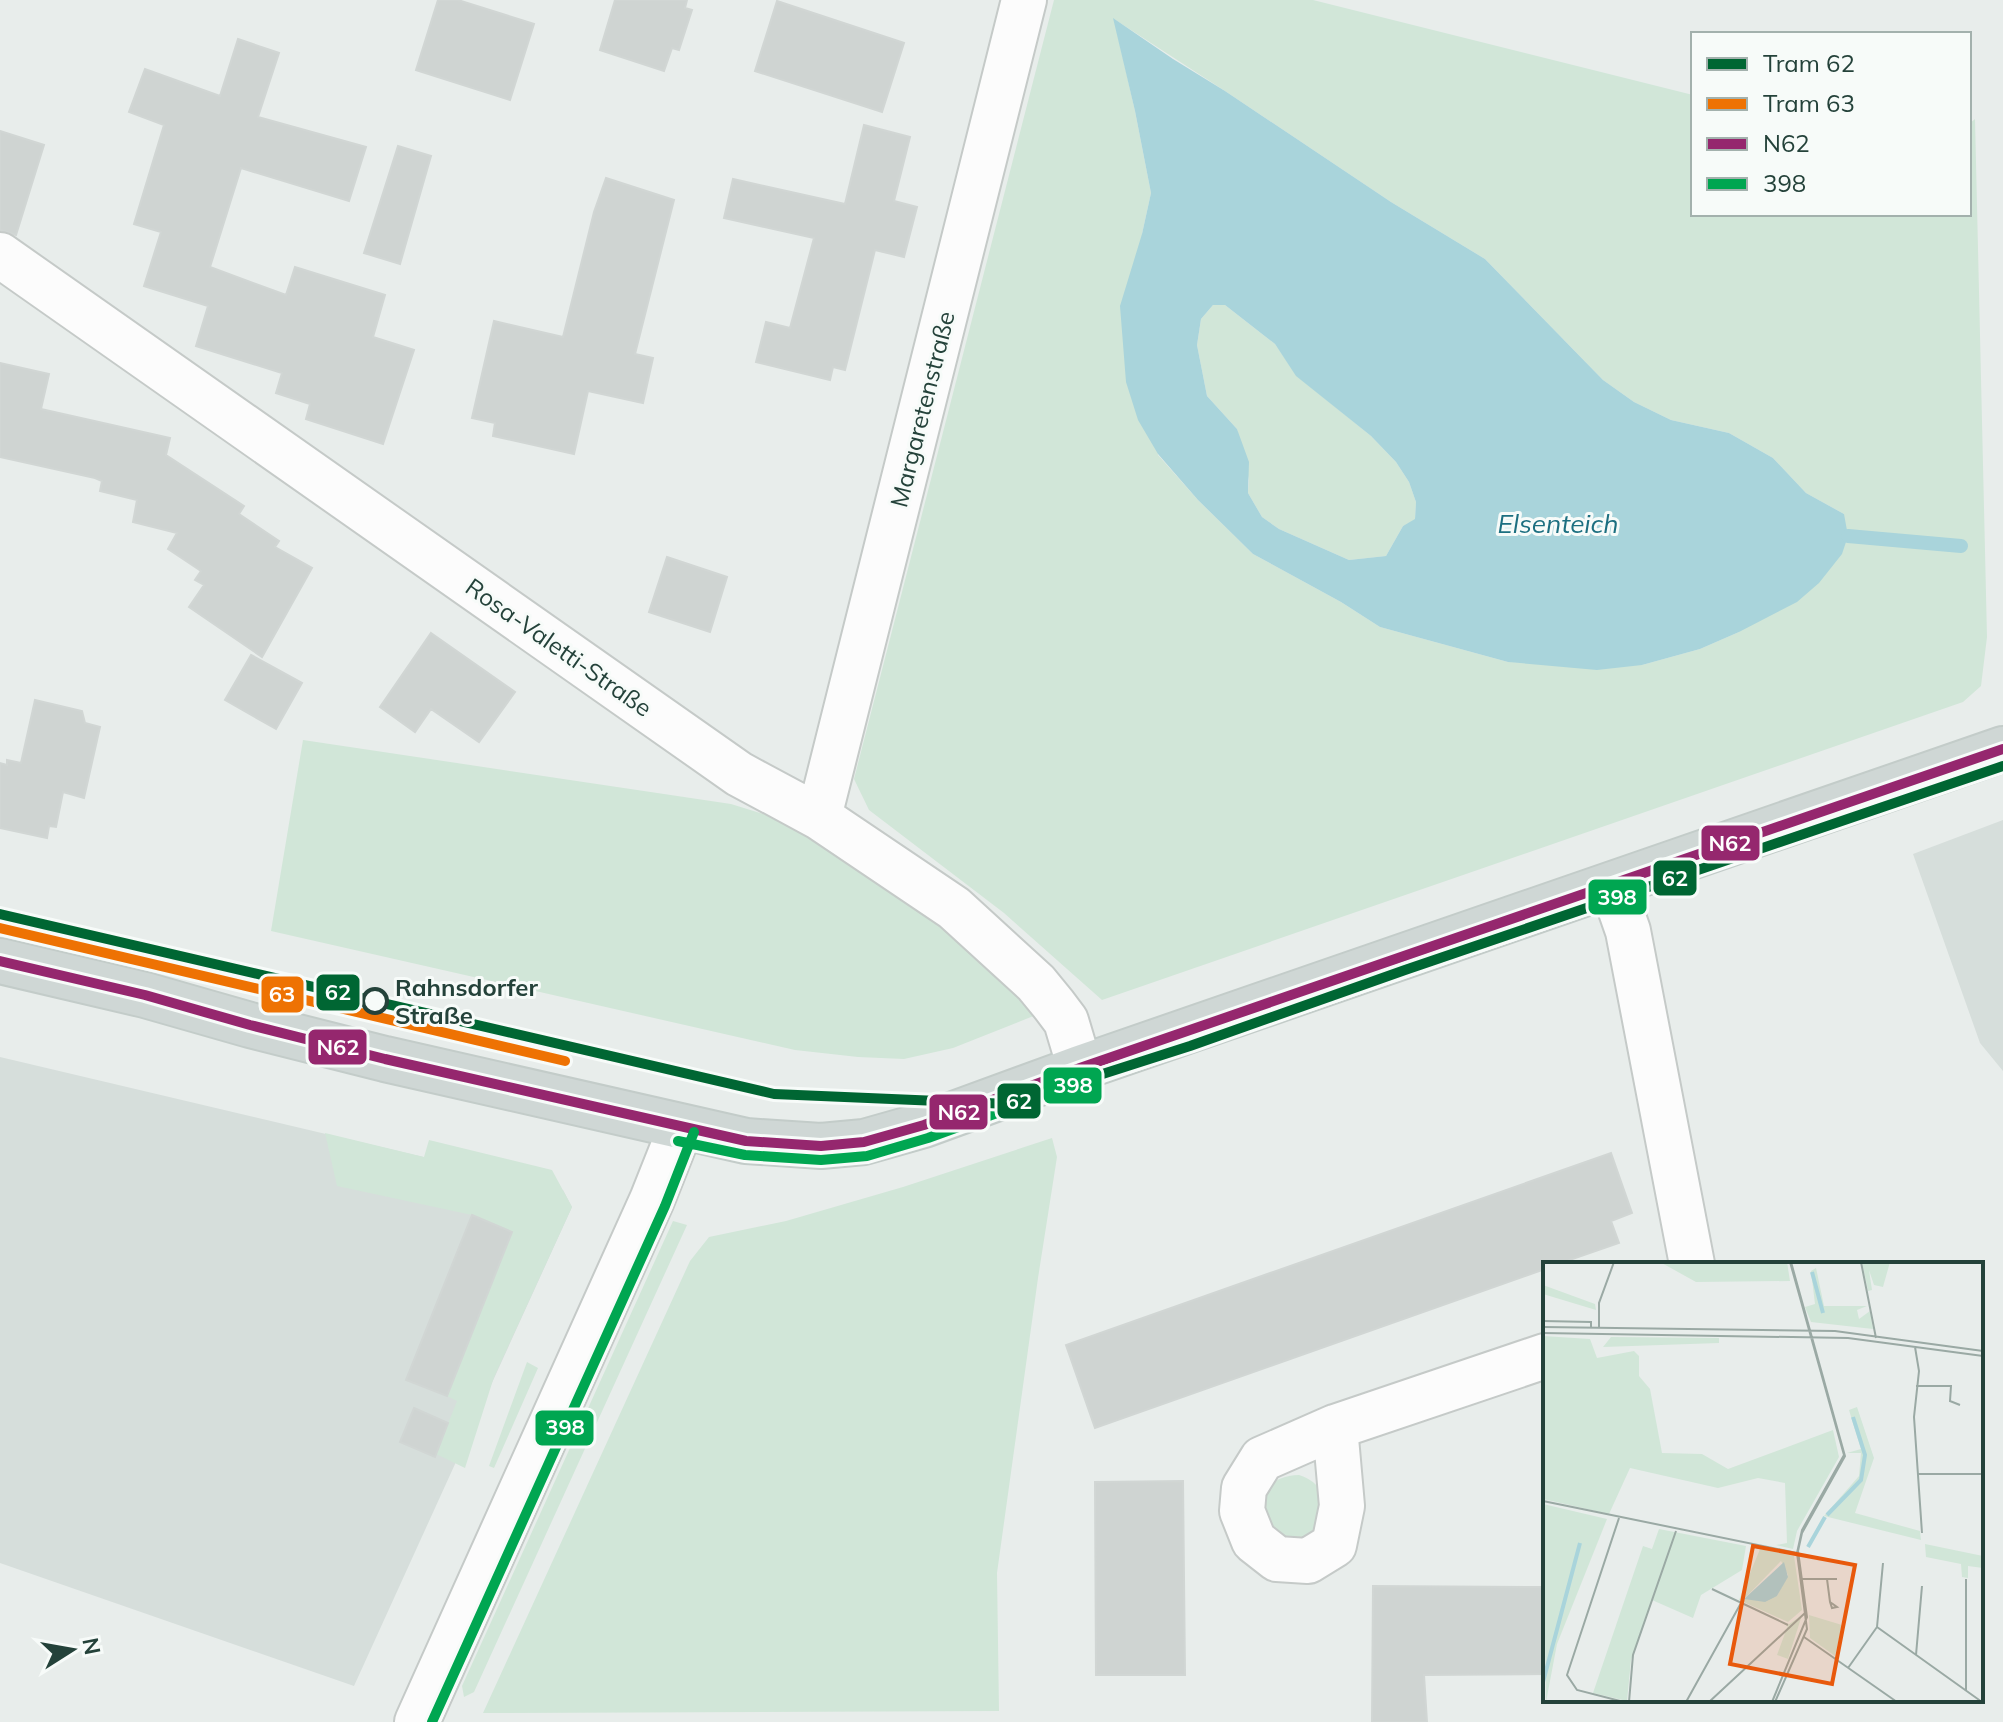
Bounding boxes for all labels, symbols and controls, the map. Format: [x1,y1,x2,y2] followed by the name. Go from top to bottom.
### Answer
[1691,32,1971,216] legend
[1763,48,1855,78] text: Tram 62
[1763,88,1855,118] text: Tram 63
[1763,128,1810,158] text: N62
[1763,168,1806,198] text: 398
[883,308,961,510] street label: Margaretenstraße
[1497,507,1619,540] water label: Elsenteich
[460,571,658,723] street label: Rosa-Valetti-Straße
[1700,824,1761,862] line badge: N62
[1708,829,1752,857] text: N62
[1652,859,1698,897] line badge: 62
[1662,864,1688,892] text: 62
[1587,878,1648,916] line badge: 398
[1597,883,1637,911] text: 398
[395,972,538,1030] place label: Rahnsdorfer Straße
[315,973,361,1012] line badge: 62
[260,975,305,1014] line badge: 63
[325,978,351,1006] text: 62
[269,980,295,1008] text: 63
[362,988,388,1014] marker: Rahnsdorfer Straße
[307,1028,368,1066] line badge: N62
[316,1033,360,1061] text: N62
[1042,1066,1103,1105] line badge: 398
[1053,1071,1093,1099] text: 398
[996,1082,1042,1120] line badge: 62
[1006,1087,1032,1115] text: 62
[928,1093,989,1131] line badge: N62
[937,1098,981,1126] text: N62
[1543,1262,1983,1702] inset map
[534,1409,595,1447] line badge: 398
[545,1413,585,1441] text: 398
[32,1610,112,1690] north arrow
[76,1635,107,1657] text: N

